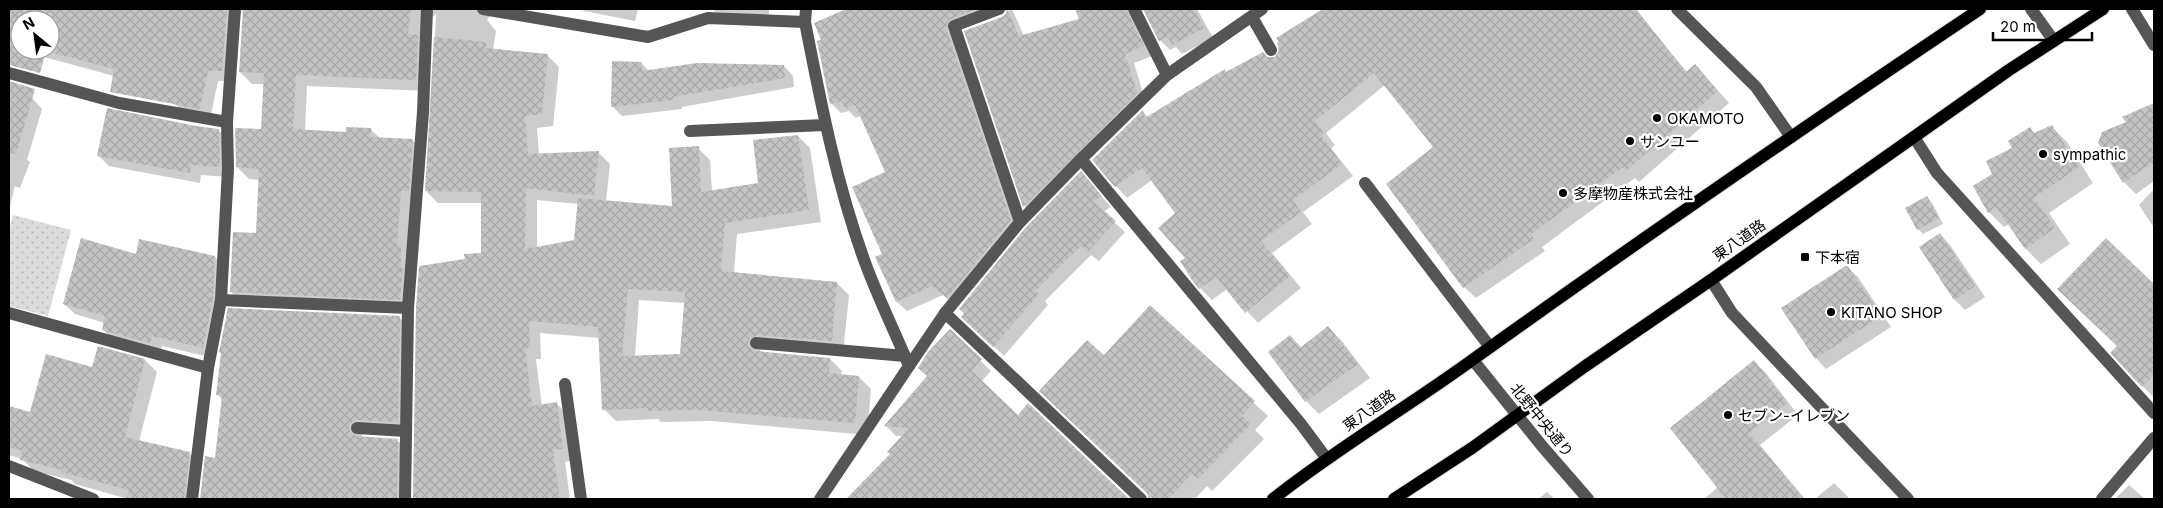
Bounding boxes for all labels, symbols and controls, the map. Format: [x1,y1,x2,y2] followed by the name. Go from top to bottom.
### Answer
[10,10,60,60] north arrow
[1993,10,2092,42] scale bar
[20,13,37,33] text: N
[2000,17,2036,36] text: 20 m
[1667,109,1744,128] place label: OKAMOTO
[1651,112,1663,124] marker: OKAMOTO
[1640,132,1700,151] place label: サンユー
[1624,135,1636,147] marker: サンユー
[2053,145,2126,164] place label: sympathic
[2037,148,2049,160] marker: sympathic
[1573,184,1693,203] place label: 多摩物産株式会社
[1557,187,1569,199] marker: 多摩物産株式会社
[1709,215,1769,265] street label: 東八道路
[1815,248,1860,267] place label: 下本宿
[1799,251,1811,263] marker: 下本宿
[1841,303,1943,322] place label: KITANO SHOP
[1825,306,1837,318] marker: KITANO SHOP
[1506,379,1578,461] street label: 北野中央通り
[1339,385,1399,435] street label: 東八道路
[1738,406,1850,425] place label: セブン-イレブン
[1722,409,1734,421] marker: セブン-イレブン

